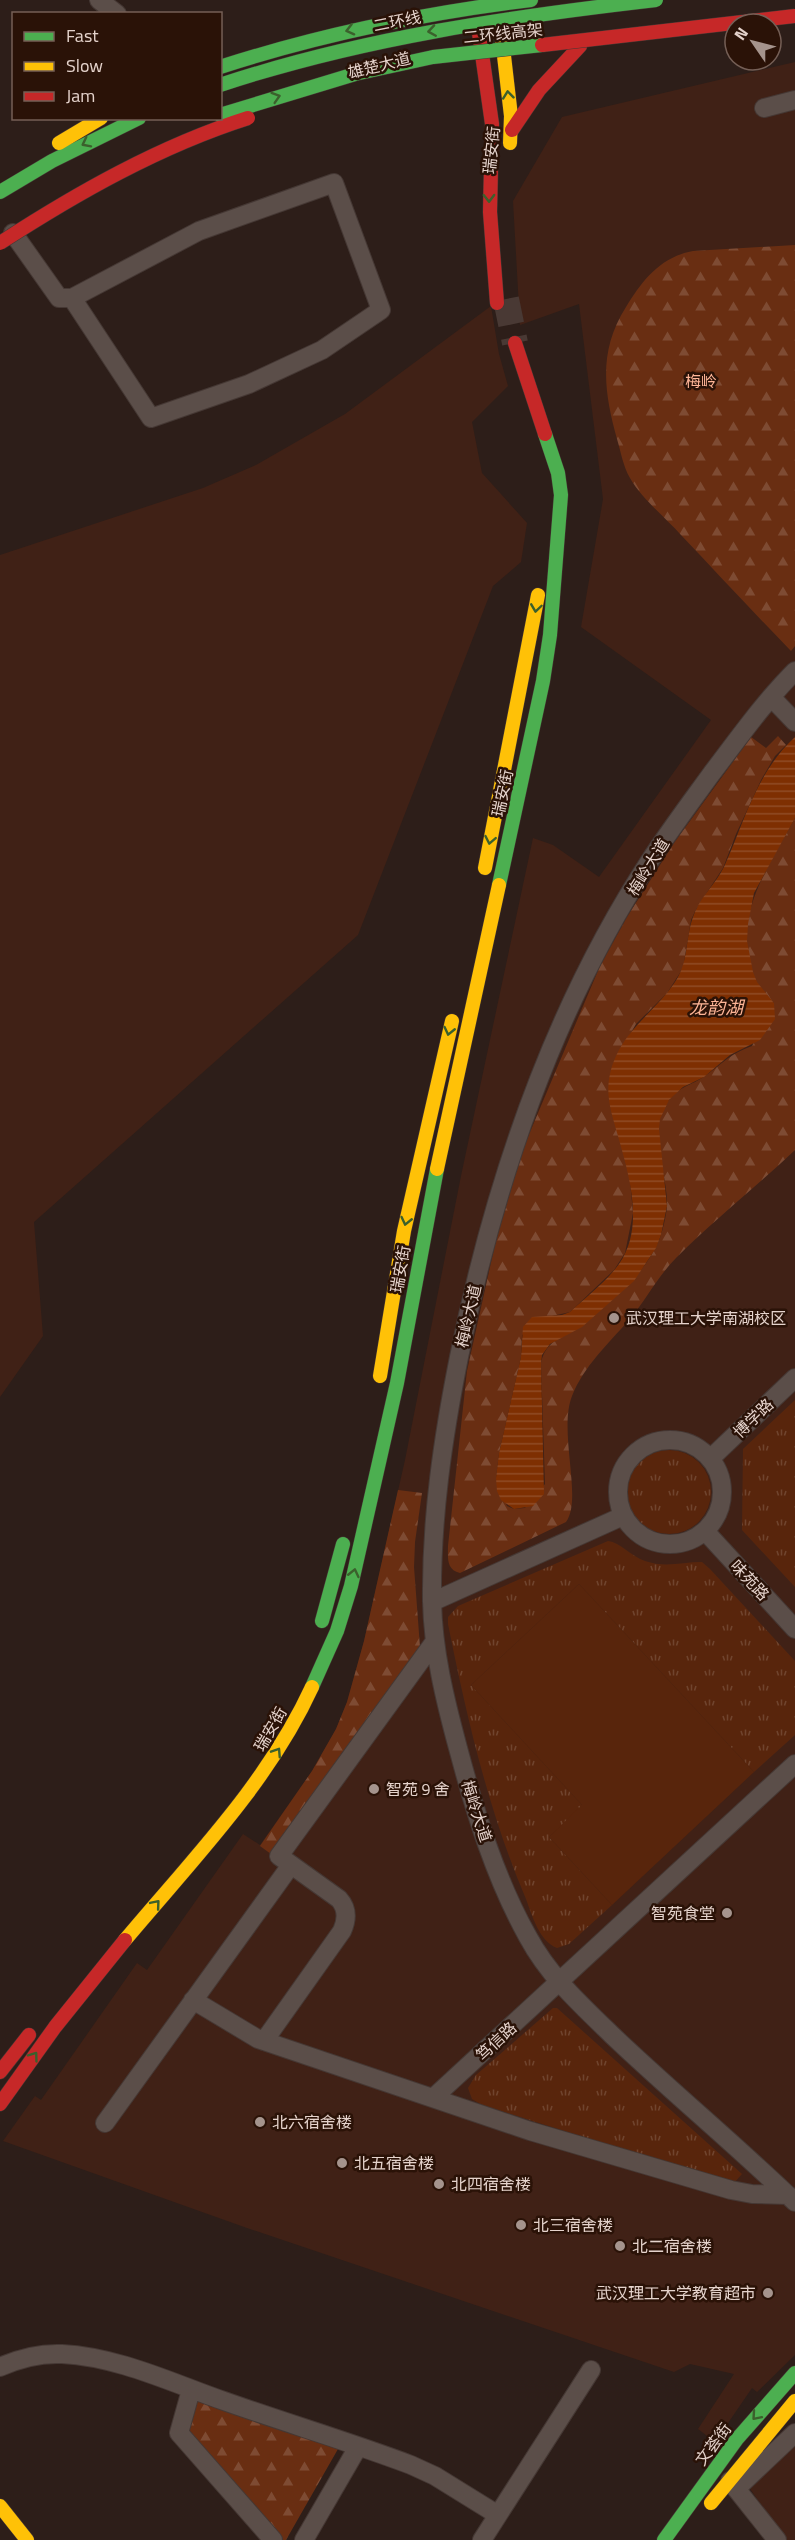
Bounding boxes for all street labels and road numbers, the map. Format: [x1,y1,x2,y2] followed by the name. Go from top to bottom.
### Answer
[371,5,423,37] street label: 二环线
[462,17,544,49] street label: 二环线高架
[345,46,413,84] street label: 雄楚大道
[477,125,505,175] street label: 瑞安街
[485,767,519,819] street label: 瑞安街
[621,833,675,901] street label: 梅岭大道
[384,1243,416,1295] street label: 瑞安街
[449,1282,487,1350] street label: 梅岭大道
[727,1393,779,1443] street label: 博学路
[725,1554,775,1606] street label: 味苑路
[248,1702,292,1756] street label: 瑞安街
[456,1777,498,1845] street label: 梅岭大道
[470,2016,522,2066] street label: 笃信路
[689,2418,737,2470] street label: 文荟街

